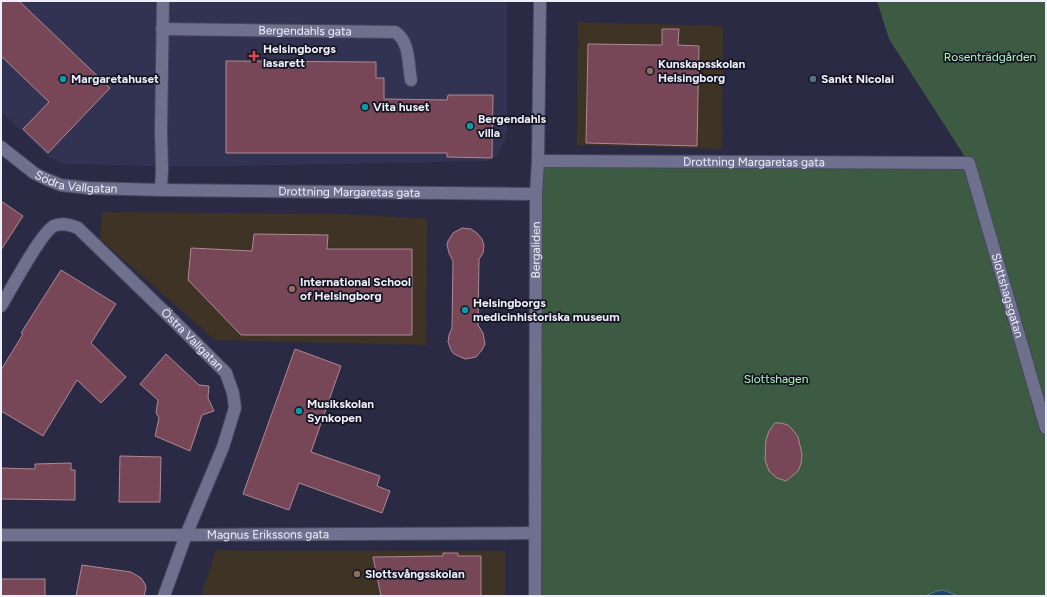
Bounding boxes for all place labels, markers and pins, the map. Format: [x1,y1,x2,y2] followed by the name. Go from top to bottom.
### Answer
[263,42,336,70] place label: Helsingborgs lasarett
[248,50,260,62] marker: Helsingborgs lasarett
[658,57,746,85] place label: Kunskapsskolan Helsingborg
[645,66,655,76] marker: Kunskapsskolan Helsingborg
[71,72,159,86] place label: Margaretahuset
[821,72,894,86] place label: Sankt Nicolai
[58,74,68,84] marker: Margaretahuset
[808,74,818,84] marker: Sankt Nicolai
[373,100,430,114] place label: Vita huset
[360,102,370,112] marker: Vita huset
[478,112,547,140] place label: Bergendahls villa
[465,121,475,131] marker: Bergendahls villa
[300,275,411,303] place label: International School of Helsingborg
[287,284,297,294] marker: International School of Helsingborg
[473,296,620,324] place label: Helsingborgs medicinhistoriska museum
[460,305,470,315] marker: Helsingborgs medicinhistoriska museum
[307,397,374,425] place label: Musikskolan Synkopen
[294,406,304,416] marker: Musikskolan Synkopen
[365,567,465,581] place label: Slottsvångsskolan
[352,569,362,579] marker: Slottsvångsskolan

